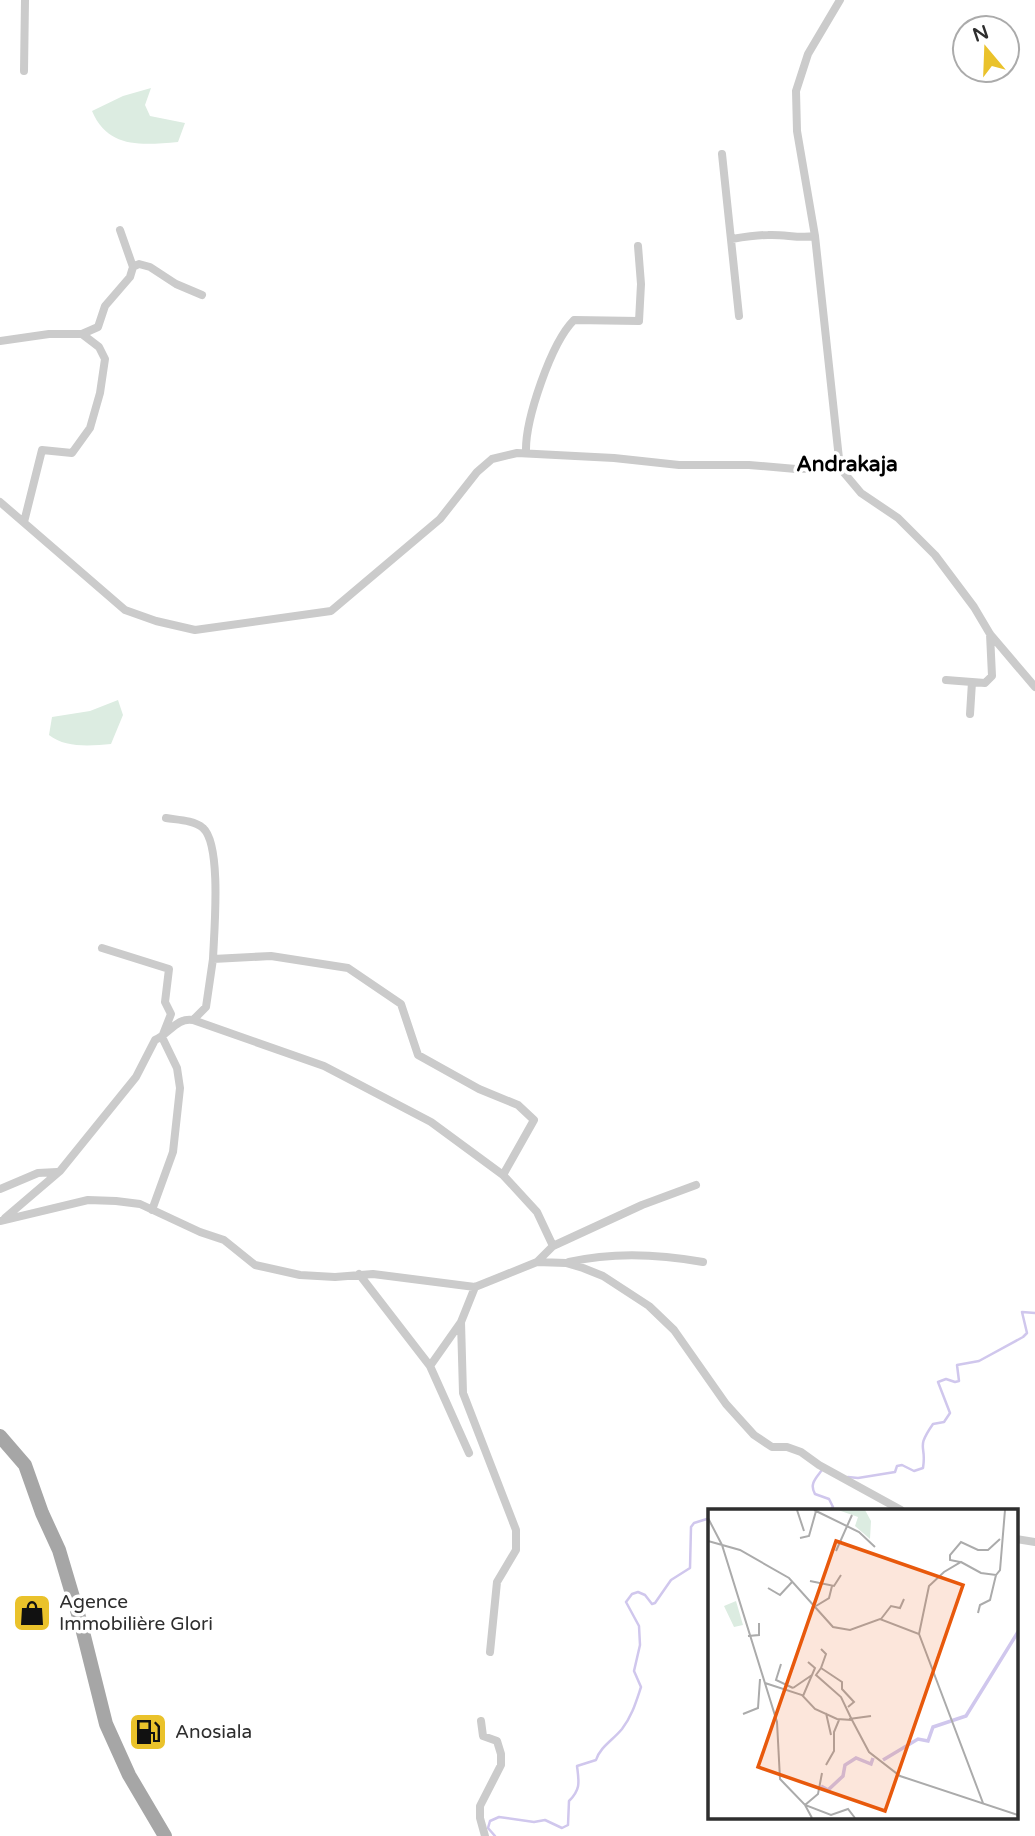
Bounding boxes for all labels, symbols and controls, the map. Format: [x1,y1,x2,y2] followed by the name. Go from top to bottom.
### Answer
[951,14,1021,84] north arrow
[970,21,992,47] text: N
[796,452,898,477] district label: Andrakaja
[708,1509,1018,1818] inset map
[59,1591,213,1635] place label: Agence Immobilière Glori
[11,1592,53,1634] shop icon: Agence Immobilière Glori
[127,1711,169,1753] fuel station icon: Anosiala
[175,1721,252,1743] place label: Anosiala

